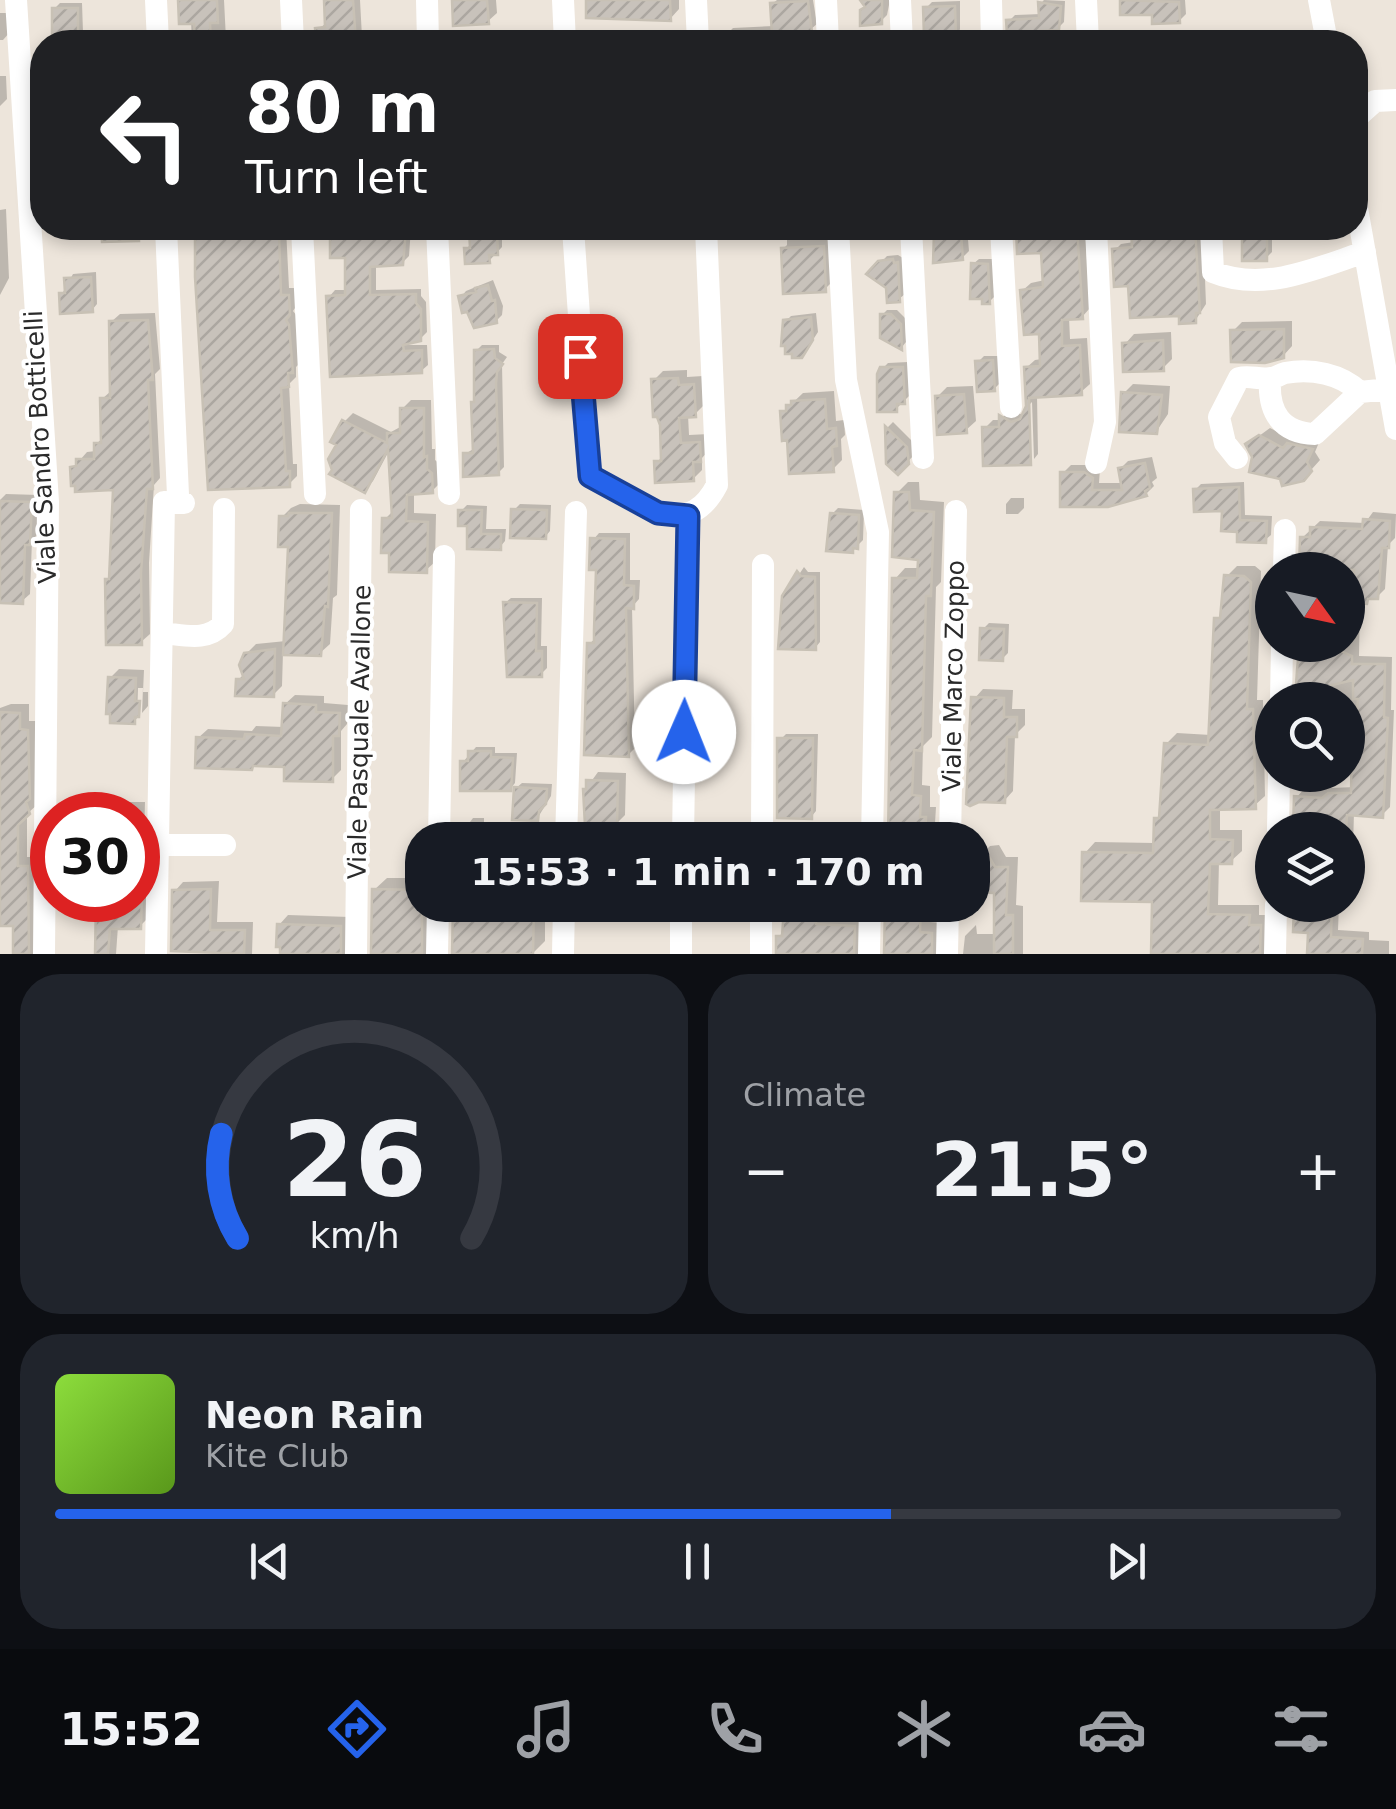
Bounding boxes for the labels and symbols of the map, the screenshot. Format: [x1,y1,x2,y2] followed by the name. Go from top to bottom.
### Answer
[19,309,62,585] street label: Viale Sandro Botticelli
[538,314,623,399] pin
[1255,552,1365,662] north arrow
[937,560,970,792] street label: Viale Marco Zoppo
[342,584,377,880] street label: Viale Pasquale Avallone
[632,680,736,784] position arrow
[30,792,160,922] speed limit sign: 30

